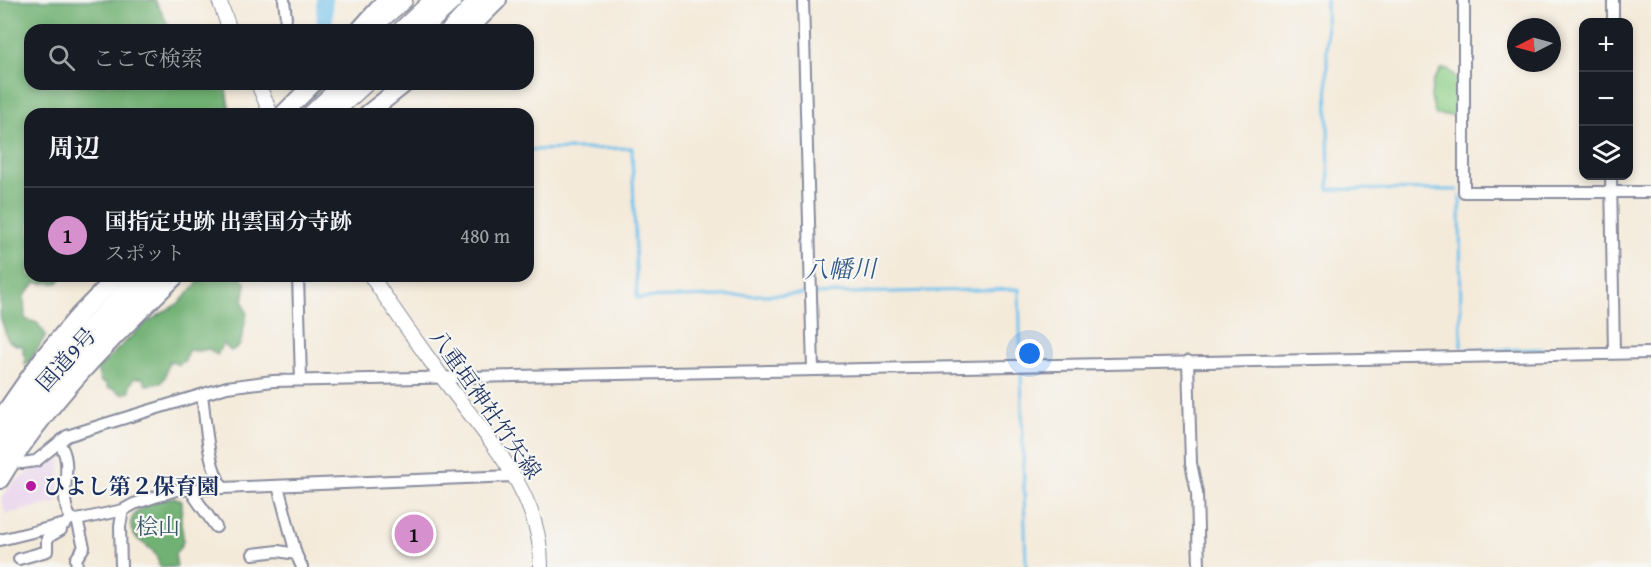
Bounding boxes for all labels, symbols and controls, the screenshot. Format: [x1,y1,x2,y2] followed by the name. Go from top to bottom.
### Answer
[1507,18,1561,72] north arrow
[1579,18,1633,180] map controls
[1579,18,1633,72] button: +
[24,24,534,90] search box
[45,41,78,74] icon: search
[93,42,203,74] text: ここで検索
[1579,72,1633,126] button: −
[1579,126,1633,180] button: layers
[48,128,100,167] text: 周辺
[105,205,352,237] text: 国指定史跡 出雲国分寺跡
[62,221,73,250] text: 1
[460,221,510,250] text: 480 m
[105,238,185,267] text: スポット
[804,251,879,287] water label: 八幡川
[28,320,104,398] street label: 国道9号
[422,323,550,485] street label: 八重垣神社竹矢線
[1015,339,1044,368] your location
[43,470,219,502] place label: ひよし第２保育園
[24,479,38,493] marker: ひよし第２保育園
[136,510,180,542] park label: 桧山
[394,512,434,556] pin: 1

